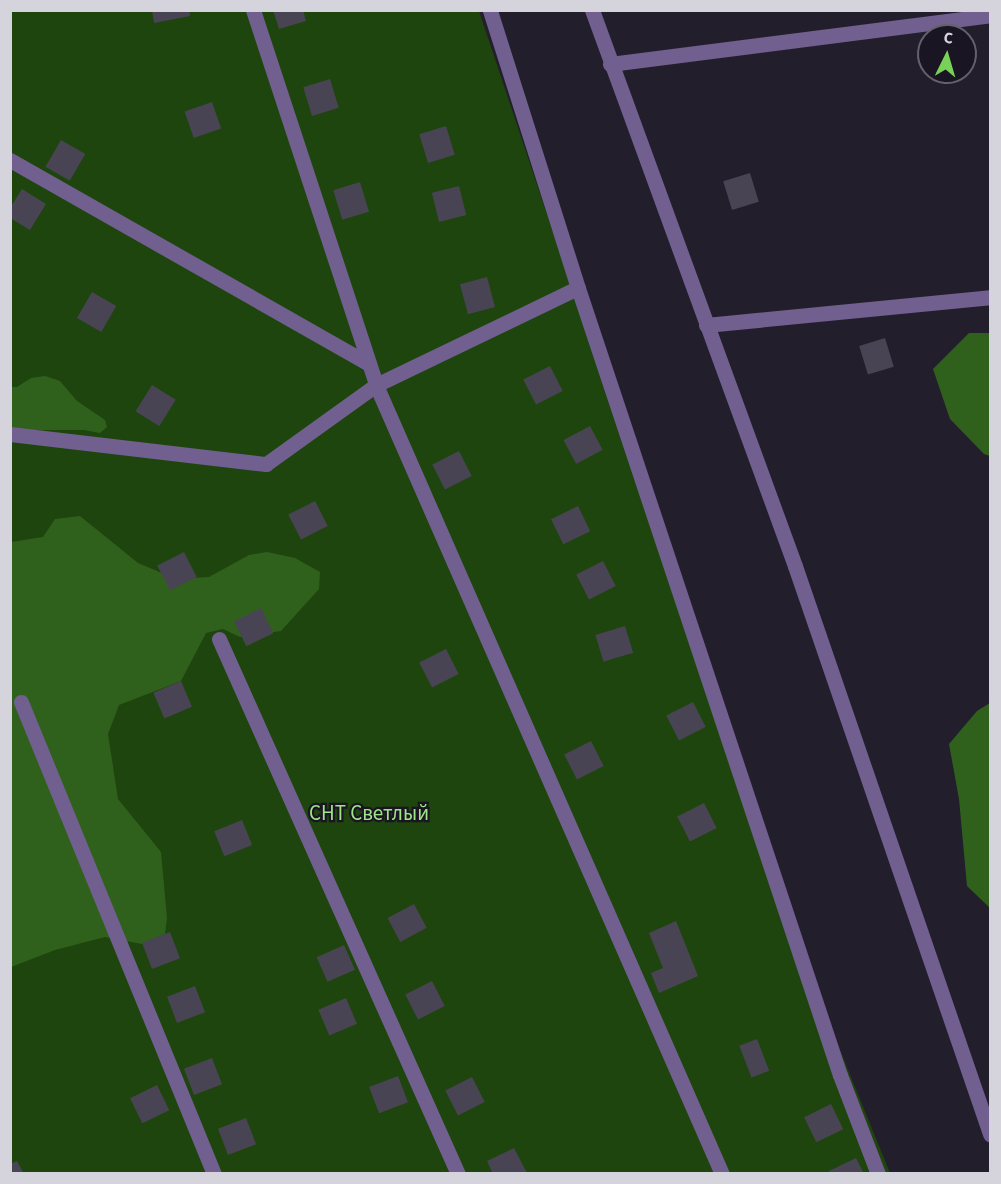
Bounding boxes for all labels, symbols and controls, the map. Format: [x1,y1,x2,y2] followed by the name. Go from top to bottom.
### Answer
[917,24,977,84] north arrow
[943,27,954,49] text: С
[309,800,429,826] park label: СНТ Светлый

